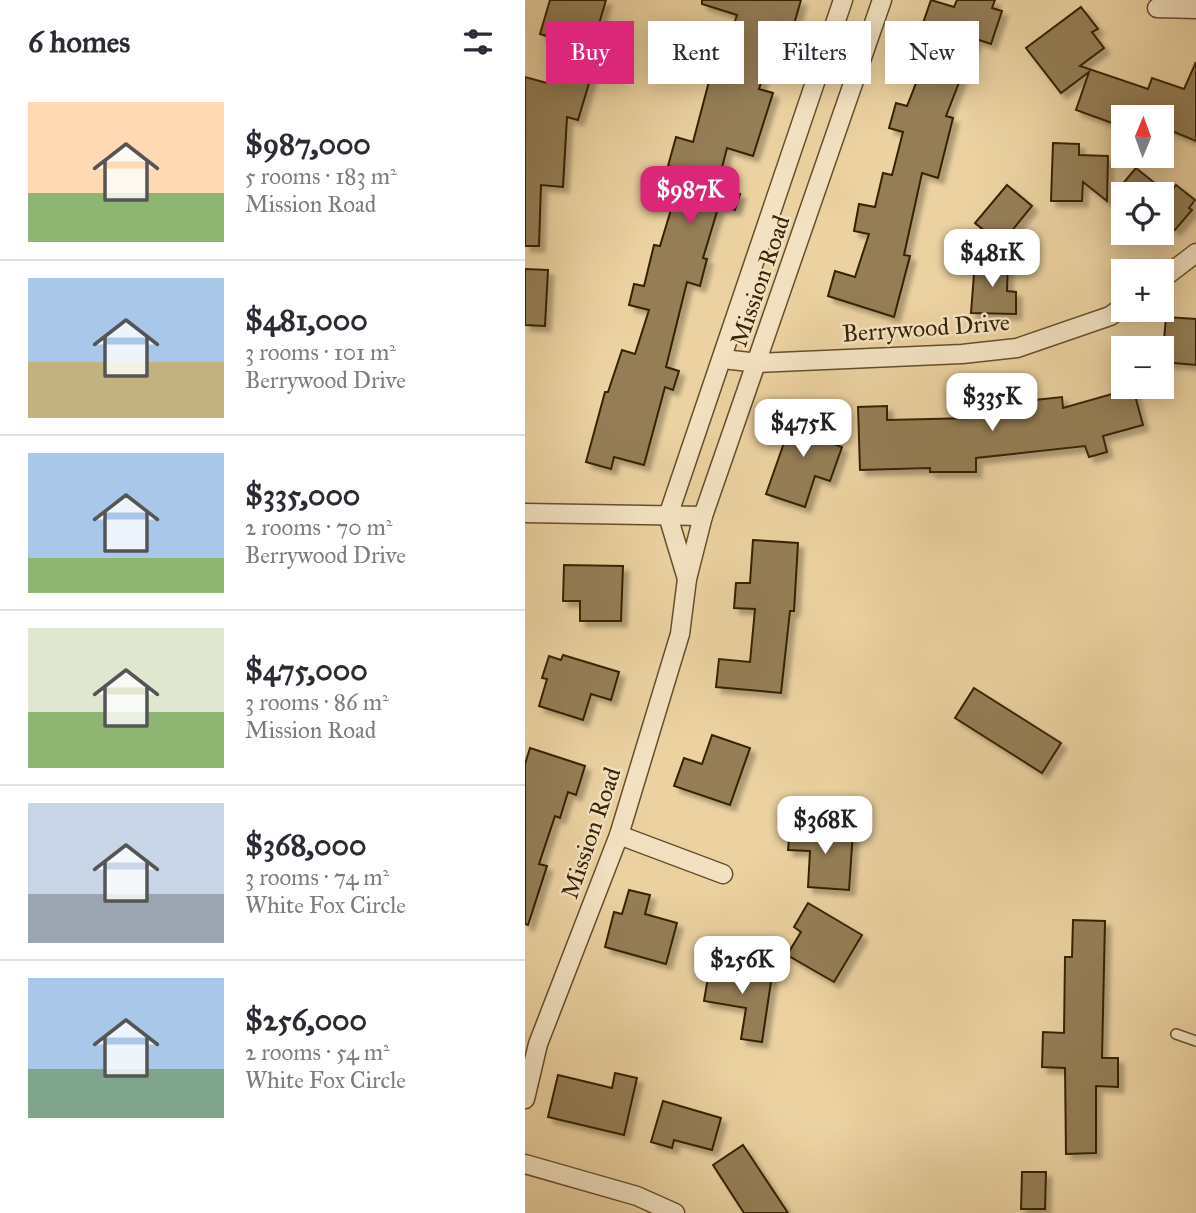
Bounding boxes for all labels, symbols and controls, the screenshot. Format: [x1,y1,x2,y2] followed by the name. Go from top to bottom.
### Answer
[546,21,634,84] chip: Buy
[648,21,744,84] chip: Rent
[758,21,871,84] chip: Filters
[885,21,979,84] chip: New
[459,23,497,61] icon: filters
[28,24,130,60] text: 6 homes
[1111,105,1174,168] north arrow
[1111,105,1174,399] map controls
[245,126,371,162] text: $987,000
[84,130,168,214] icon: home
[245,162,397,190] text: 5 rooms · 183 m²
[641,166,739,226] pin: $987K
[657,175,723,203] text: $987K
[1111,182,1174,245] button: locate
[245,190,376,218] text: Mission Road
[724,211,796,351] street label: Mission Road
[943,230,1041,289] pin: $481K
[960,238,1024,266] text: $481K
[1111,259,1174,322] button: +
[245,302,368,338] text: $481,000
[84,306,168,390] icon: home
[841,307,1011,349] street label: Berrywood Drive
[1111,336,1174,399] button: −
[245,338,396,366] text: 3 rooms · 101 m²
[245,366,406,394] text: Berrywood Drive
[943,374,1041,433] pin: $335K
[962,382,1022,410] text: $335K
[754,400,852,459] pin: $475K
[771,408,835,436] text: $475K
[245,477,360,513] text: $335,000
[84,481,168,565] icon: home
[245,513,393,541] text: 2 rooms · 70 m²
[245,541,406,569] text: Berrywood Drive
[245,652,368,688] text: $475,000
[84,656,168,740] icon: home
[245,688,389,716] text: 3 rooms · 86 m²
[245,716,376,744] text: Mission Road
[555,763,627,903] street label: Mission Road
[776,796,874,856] pin: $368K
[793,805,857,833] text: $368K
[245,827,366,863] text: $368,000
[84,831,168,915] icon: home
[245,863,389,891] text: 3 rooms · 74 m²
[245,891,406,919] text: White Fox Circle
[693,936,791,996] pin: $256K
[710,945,774,973] text: $256K
[245,1002,367,1038] text: $256,000
[84,1006,168,1090] icon: home
[245,1038,390,1066] text: 2 rooms · 54 m²
[245,1066,406,1094] text: White Fox Circle

